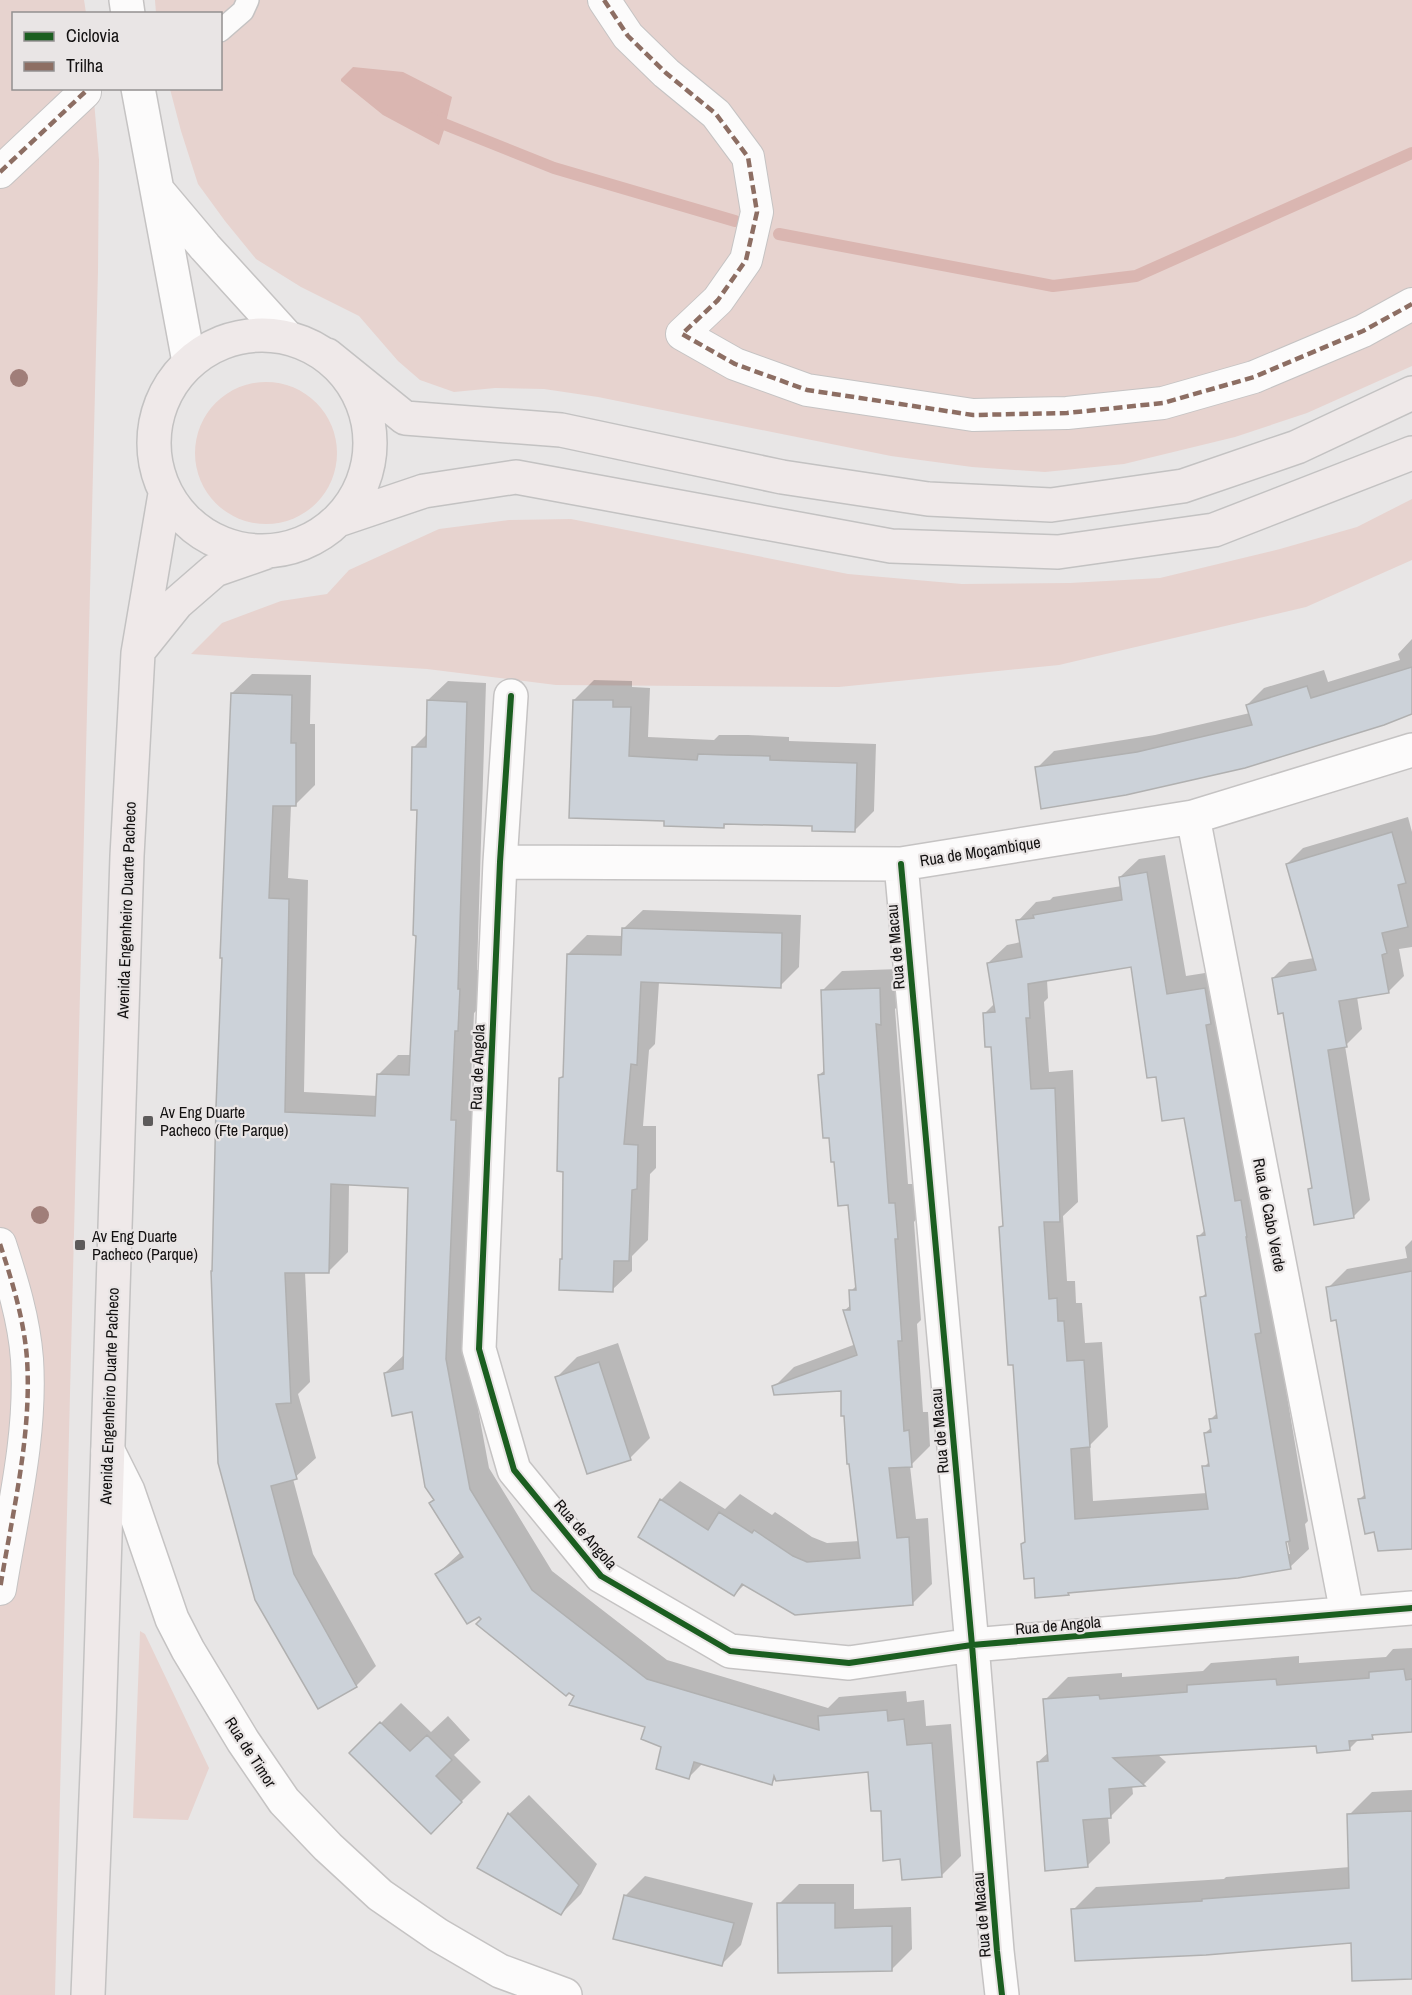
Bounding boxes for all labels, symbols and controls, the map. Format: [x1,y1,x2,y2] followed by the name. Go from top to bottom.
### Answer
[12,12,222,90] legend
[66,23,119,48] text: Ciclovia
[66,53,103,78] text: Trilha
[111,801,141,1020] street label: Avenida Engenheiro Duarte Pacheco
[918,831,1042,871] street label: Rua de Moçambique
[880,904,910,990] street label: Rua de Macau
[465,1023,490,1110] street label: Rua de Angola
[159,1101,288,1141] place label: Av Eng Duarte Pacheco (Fte Parque)
[141,1114,155,1128] marker: Av Eng Duarte Pacheco (Fte Parque)
[1248,1156,1292,1274] street label: Rua de Cabo Verde
[91,1225,198,1265] place label: Av Eng Duarte Pacheco (Parque)
[73,1238,87,1252] marker: Av Eng Duarte Pacheco (Parque)
[94,1287,124,1506] street label: Avenida Engenheiro Duarte Pacheco
[924,1388,954,1474] street label: Rua de Macau
[549,1494,623,1574] street label: Rua de Angola
[1014,1610,1103,1640] street label: Rua de Angola
[220,1713,282,1792] street label: Rua de Timor
[966,1872,996,1958] street label: Rua de Macau

